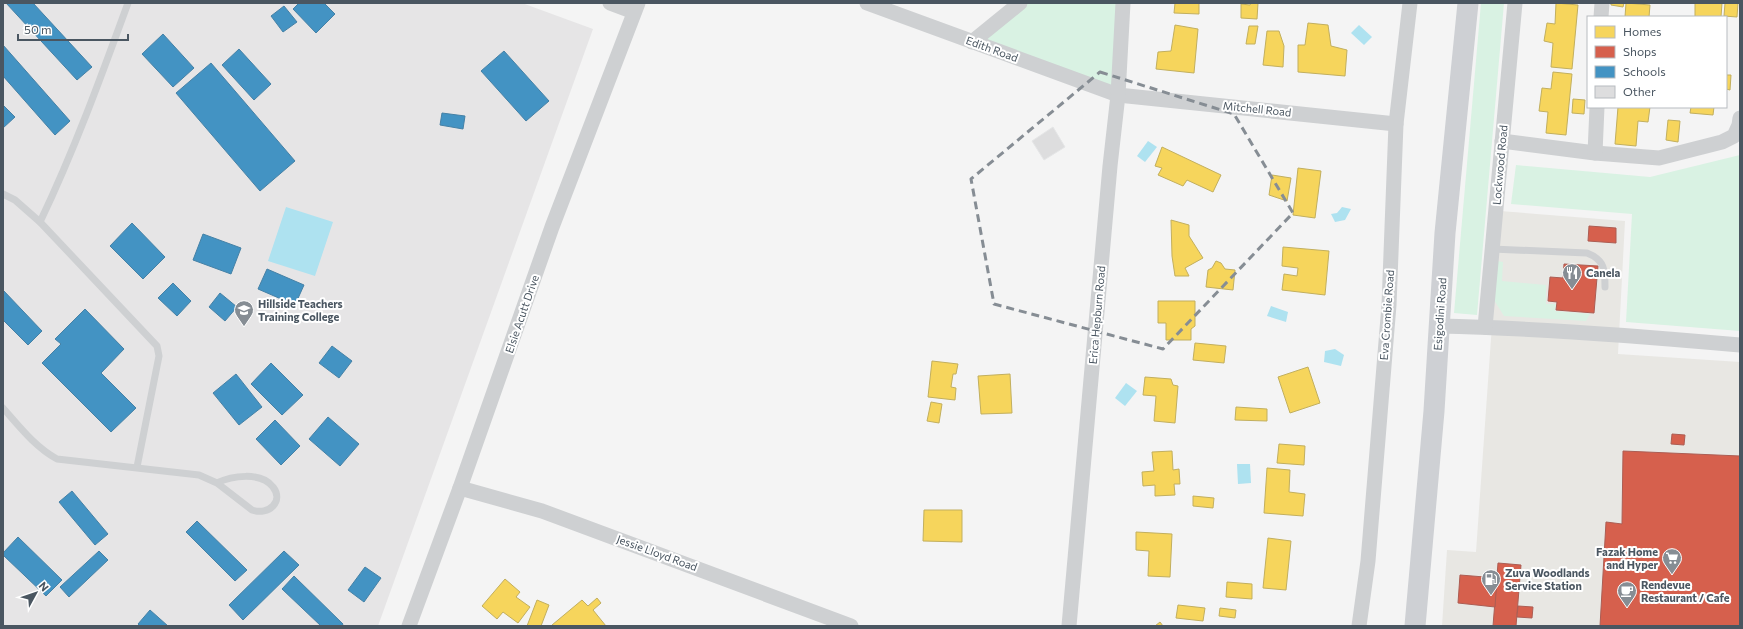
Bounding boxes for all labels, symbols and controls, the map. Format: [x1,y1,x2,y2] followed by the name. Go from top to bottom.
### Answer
[18,16,128,42] scale bar
[1587,16,1727,108] legend
[24,22,52,36] text: 50 m
[1623,24,1661,38] text: Homes
[964,33,1020,64] street label: Edith Road
[1623,44,1657,58] text: Shops
[1623,64,1666,78] text: Schools
[1623,84,1656,98] text: Other
[1222,98,1292,119] street label: Mitchell Road
[1490,124,1509,205] street label: Lockwood Road
[1561,262,1583,290] restaurant icon: Canela
[1086,265,1107,365] street label: Erica Hepburn Road
[1586,266,1620,279] place label: Canela
[1377,269,1396,361] street label: Eva Crombie Road
[502,273,541,355] street label: Elsie Acutt Drive
[1430,277,1449,351] street label: Esigodini Road
[258,297,343,323] place label: Hillside Teachers Training College
[233,299,255,327] school or university icon: Hillside Teachers Training College
[615,532,699,574] street label: Jessie Lloyd Road
[1596,545,1658,571] place label: Fazak Home and Hyper
[1661,547,1683,575] supermarket icon: Fazak Home and Hyper
[1505,566,1590,592] place label: Zuva Woodlands Service Station
[1480,568,1502,596] fuel station icon: Zuva Woodlands Service Station
[16,573,56,613] north arrow
[1641,578,1730,604] place label: Rendevue Restaurant / Cafe
[36,579,52,594] text: N
[1616,580,1638,608] cafe icon: Rendevue Restaurant / Cafe

